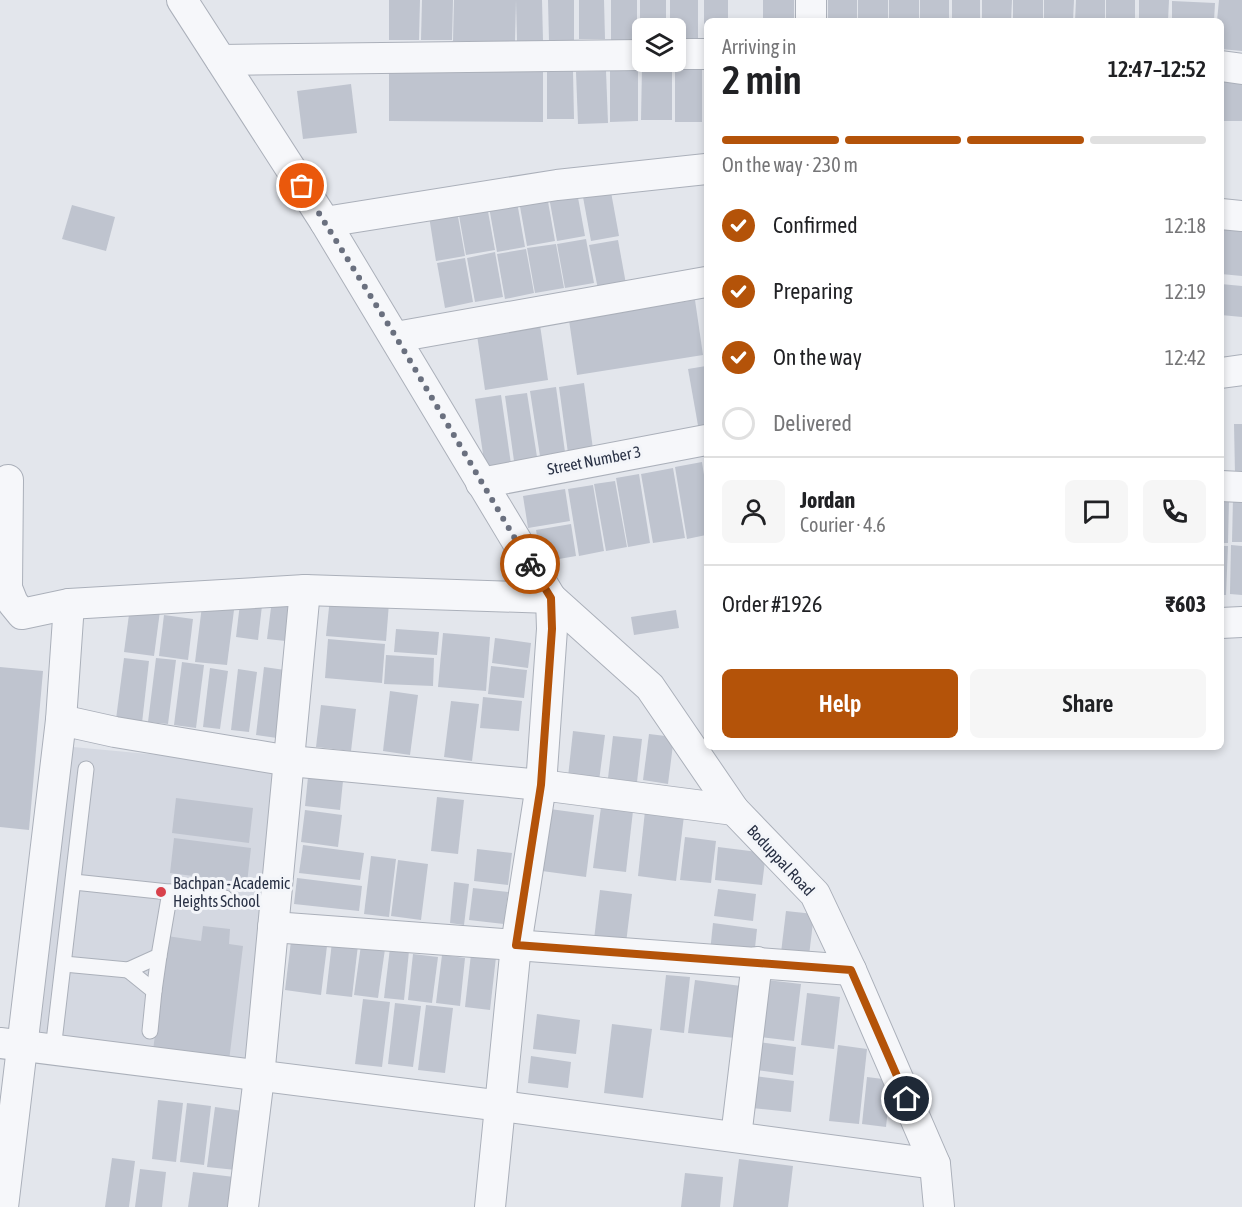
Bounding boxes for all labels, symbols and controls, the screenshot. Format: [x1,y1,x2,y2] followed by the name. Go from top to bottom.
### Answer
[632,18,686,72] map controls
[632,18,686,72] button: layers
[722,35,796,58] text: Arriving in
[1108,56,1206,82] text: 12:47–12:52
[722,58,802,102] text: 2 min
[722,153,858,176] text: On the way · 230 m
[276,160,327,211] pin
[285,169,318,202] icon: bag
[722,209,755,242] icon: check
[773,212,858,238] text: Confirmed
[1165,214,1206,237] text: 12:18
[722,275,755,308] icon: check
[773,278,853,304] text: Preparing
[1165,280,1206,303] text: 12:19
[722,341,755,374] icon: check
[773,344,862,370] text: On the way
[1165,346,1206,369] text: 12:42
[773,410,852,436] text: Delivered
[546,442,642,478] street label: Street Number 3
[722,480,785,543] button: person
[1065,480,1128,543] button: chat
[1143,480,1206,543] button: phone
[800,487,855,513] text: Jordan
[800,513,886,536] text: Courier · 4.6
[500,534,560,594] courier
[514,548,547,581] icon: bike
[722,591,822,617] text: Order #1926
[1166,591,1206,617] text: ₹603
[722,669,958,738] button: Help
[970,669,1206,738] button: Share
[743,821,818,900] street label: Boduppal Road
[173,874,290,911] place label: Bachpan - Academic Heights School
[154,885,168,899] marker: Bachpan - Academic Heights School
[881,1073,932,1124] pin
[890,1082,923,1115] icon: home

